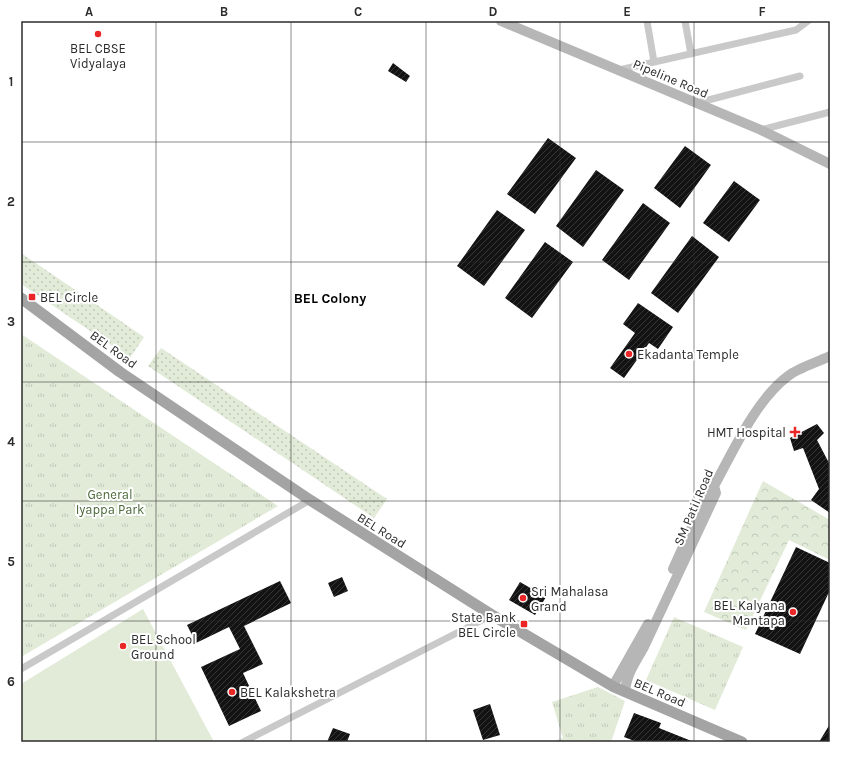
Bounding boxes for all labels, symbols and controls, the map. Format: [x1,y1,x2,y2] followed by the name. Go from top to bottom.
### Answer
[85,4,93,19] text: A
[220,4,228,19] text: B
[354,4,362,19] text: C
[489,4,498,19] text: D
[623,4,631,19] text: E
[758,4,766,19] text: F
[93,29,103,39] marker: BEL CBSE Vidyalaya
[70,41,126,71] place label: BEL CBSE Vidyalaya
[631,56,711,101] street label: Pipeline Road
[9,74,13,89] text: 1
[7,194,15,209] text: 2
[40,290,98,305] place label: BEL Circle
[294,290,366,307] district label: BEL Colony
[27,292,37,302] marker: BEL Circle
[7,314,15,329] text: 3
[87,327,140,371] street label: BEL Road
[637,347,739,362] place label: Ekadanta Temple
[624,349,634,359] marker: Ekadanta Temple
[707,425,786,440] place label: HMT Hospital
[789,426,801,438] marker: HMT Hospital
[7,434,15,449] text: 4
[671,467,716,548] street label: SM Patil Road
[76,487,144,517] park label: General Iyappa Park
[355,510,409,551] street label: BEL Road
[7,554,15,569] text: 5
[531,584,608,614] place label: Sri Mahalasa Grand
[518,593,528,603] marker: Sri Mahalasa Grand
[714,598,785,628] place label: BEL Kalyana Mantapa
[788,607,798,617] marker: BEL Kalyana Mantapa
[451,610,516,640] place label: State Bank BEL Circle
[519,619,529,629] marker: State Bank BEL Circle
[131,632,196,662] place label: BEL School Ground
[118,641,128,651] marker: BEL School Ground
[7,674,15,689] text: 6
[632,675,688,710] street label: BEL Road
[240,685,336,700] place label: BEL Kalakshetra
[227,687,237,697] marker: BEL Kalakshetra

